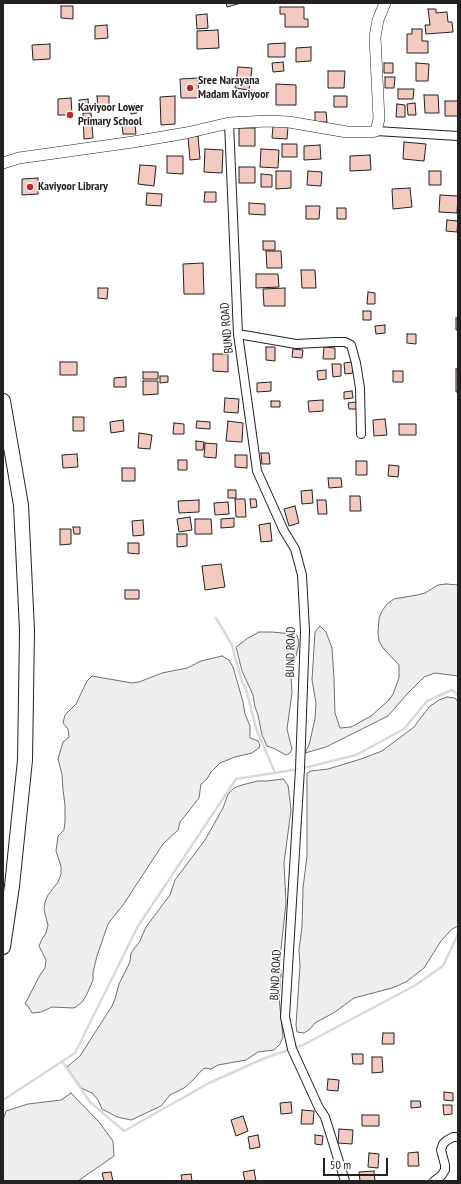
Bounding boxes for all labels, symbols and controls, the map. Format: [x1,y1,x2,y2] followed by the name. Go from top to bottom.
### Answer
[198,74,269,102] place label: Sree Narayana Madam Kaviyoor
[185,83,195,93] marker: Sree Narayana Madam Kaviyoor
[78,101,144,129] place label: Kaviyoor Lower Primary School
[65,110,75,120] marker: Kaviyoor Lower Primary School
[38,180,108,194] place label: Kaviyoor Library
[25,182,35,192] marker: Kaviyoor Library
[218,302,236,354] street label: BUND ROAD
[283,626,299,678] street label: BUND ROAD
[267,949,285,1001] street label: BUND ROAD
[325,1150,390,1176] scale bar
[330,1157,351,1172] text: 50 m

